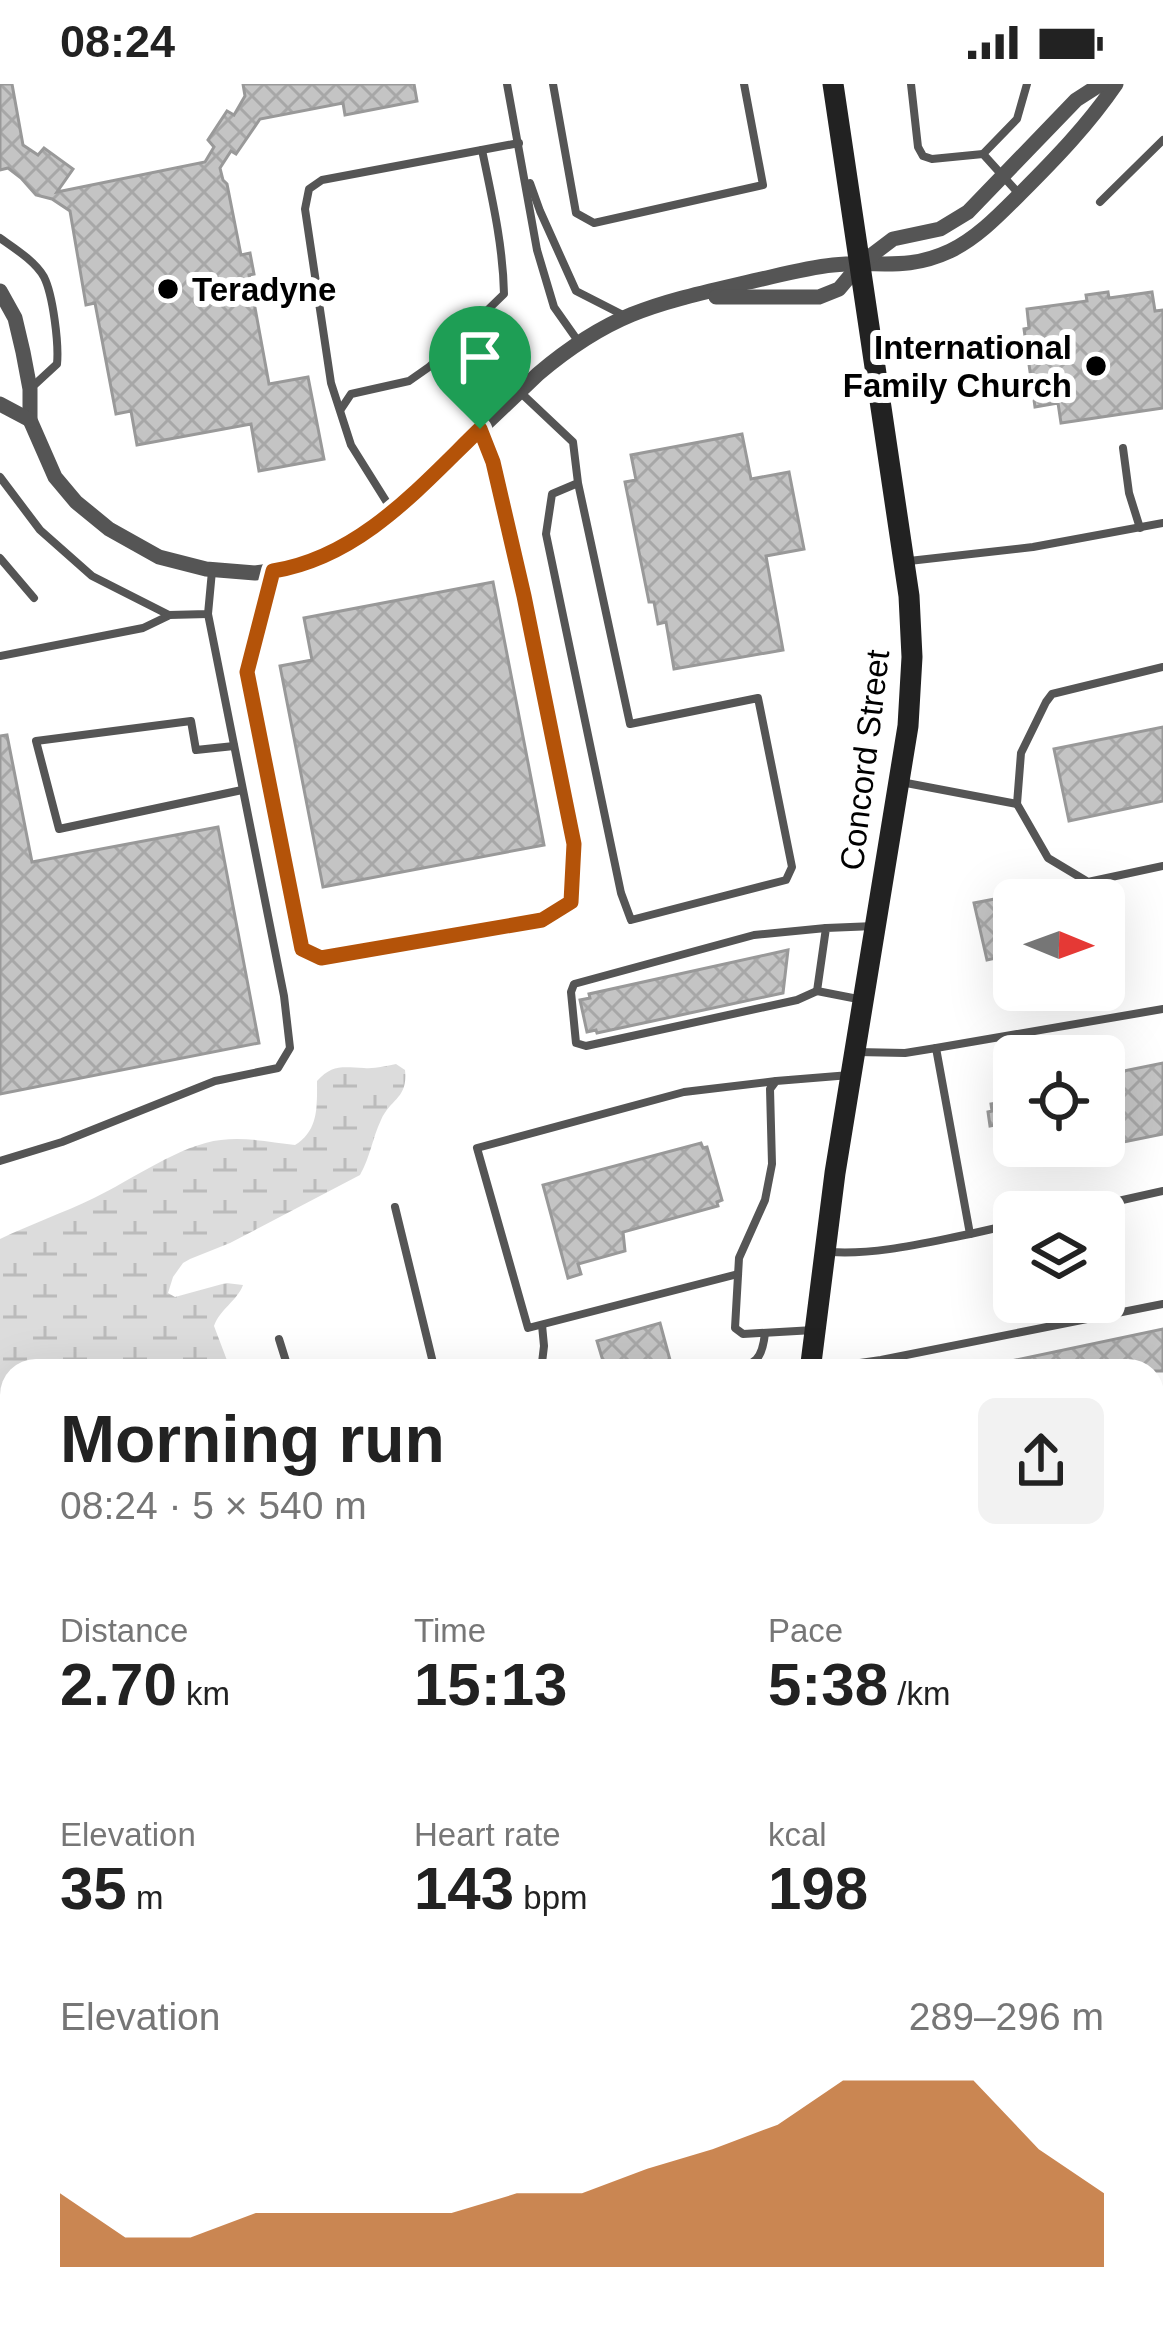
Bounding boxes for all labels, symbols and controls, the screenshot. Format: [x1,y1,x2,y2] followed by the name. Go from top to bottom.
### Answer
[60,16,175,67] text: 08:24
[192,271,336,308] place label: Teradyne
[155,276,181,302] marker: Teradyne
[429,306,531,429] pin
[447,324,513,390] icon: arrive
[843,329,1072,404] place label: International Family Church
[1083,353,1109,379] marker: International Family Church
[833,648,896,872] street label: Concord Street
[993,879,1125,1011] north arrow
[993,879,1125,1323] map controls
[993,1035,1125,1167] button: locate
[993,1191,1125,1323] button: layers
[978,1398,1104,1524] button: share
[60,1402,445,1476] text: Morning run
[60,1484,367,1527] text: 08:24 · 5 × 540 m
[60,1612,188,1649] text: Distance
[414,1612,486,1649] text: Time
[768,1612,843,1649] text: Pace
[60,1651,177,1718] text: 2.70
[414,1651,567,1718] text: 15:13
[768,1651,888,1718] text: 5:38
[177,1675,230,1712] text: km
[888,1675,950,1712] text: /km
[60,1816,196,1853] text: Elevation
[414,1816,561,1853] text: Heart rate
[768,1816,827,1853] text: kcal
[60,1855,127,1922] text: 35
[414,1855,514,1922] text: 143
[768,1855,868,1922] text: 198
[127,1879,163,1916] text: m
[514,1879,587,1916] text: bpm
[60,1995,220,2038] text: Elevation
[909,1995,1104,2038] text: 289–296 m

